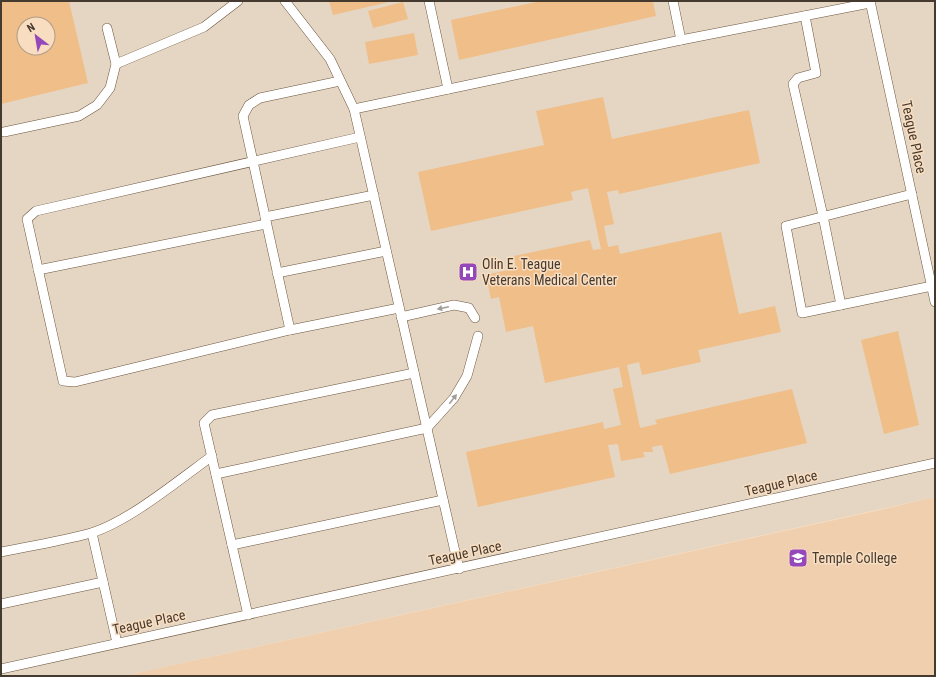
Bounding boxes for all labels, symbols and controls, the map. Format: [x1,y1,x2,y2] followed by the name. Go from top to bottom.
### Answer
[16,16,56,56] north arrow
[25,20,38,35] text: N
[898,99,930,175] street label: Teague Place
[482,256,617,288] place label: Olin E. Teague Veterans Medical Center
[457,261,479,283] hospital icon: Olin E. Teague Veterans Medical Center
[436,305,449,311] one-way arrow
[448,393,457,404] one-way arrow
[743,467,819,499] street label: Teague Place
[427,537,503,569] street label: Teague Place
[787,547,809,569] school or university icon: Temple College
[812,550,897,566] place label: Temple College
[111,606,187,638] street label: Teague Place

